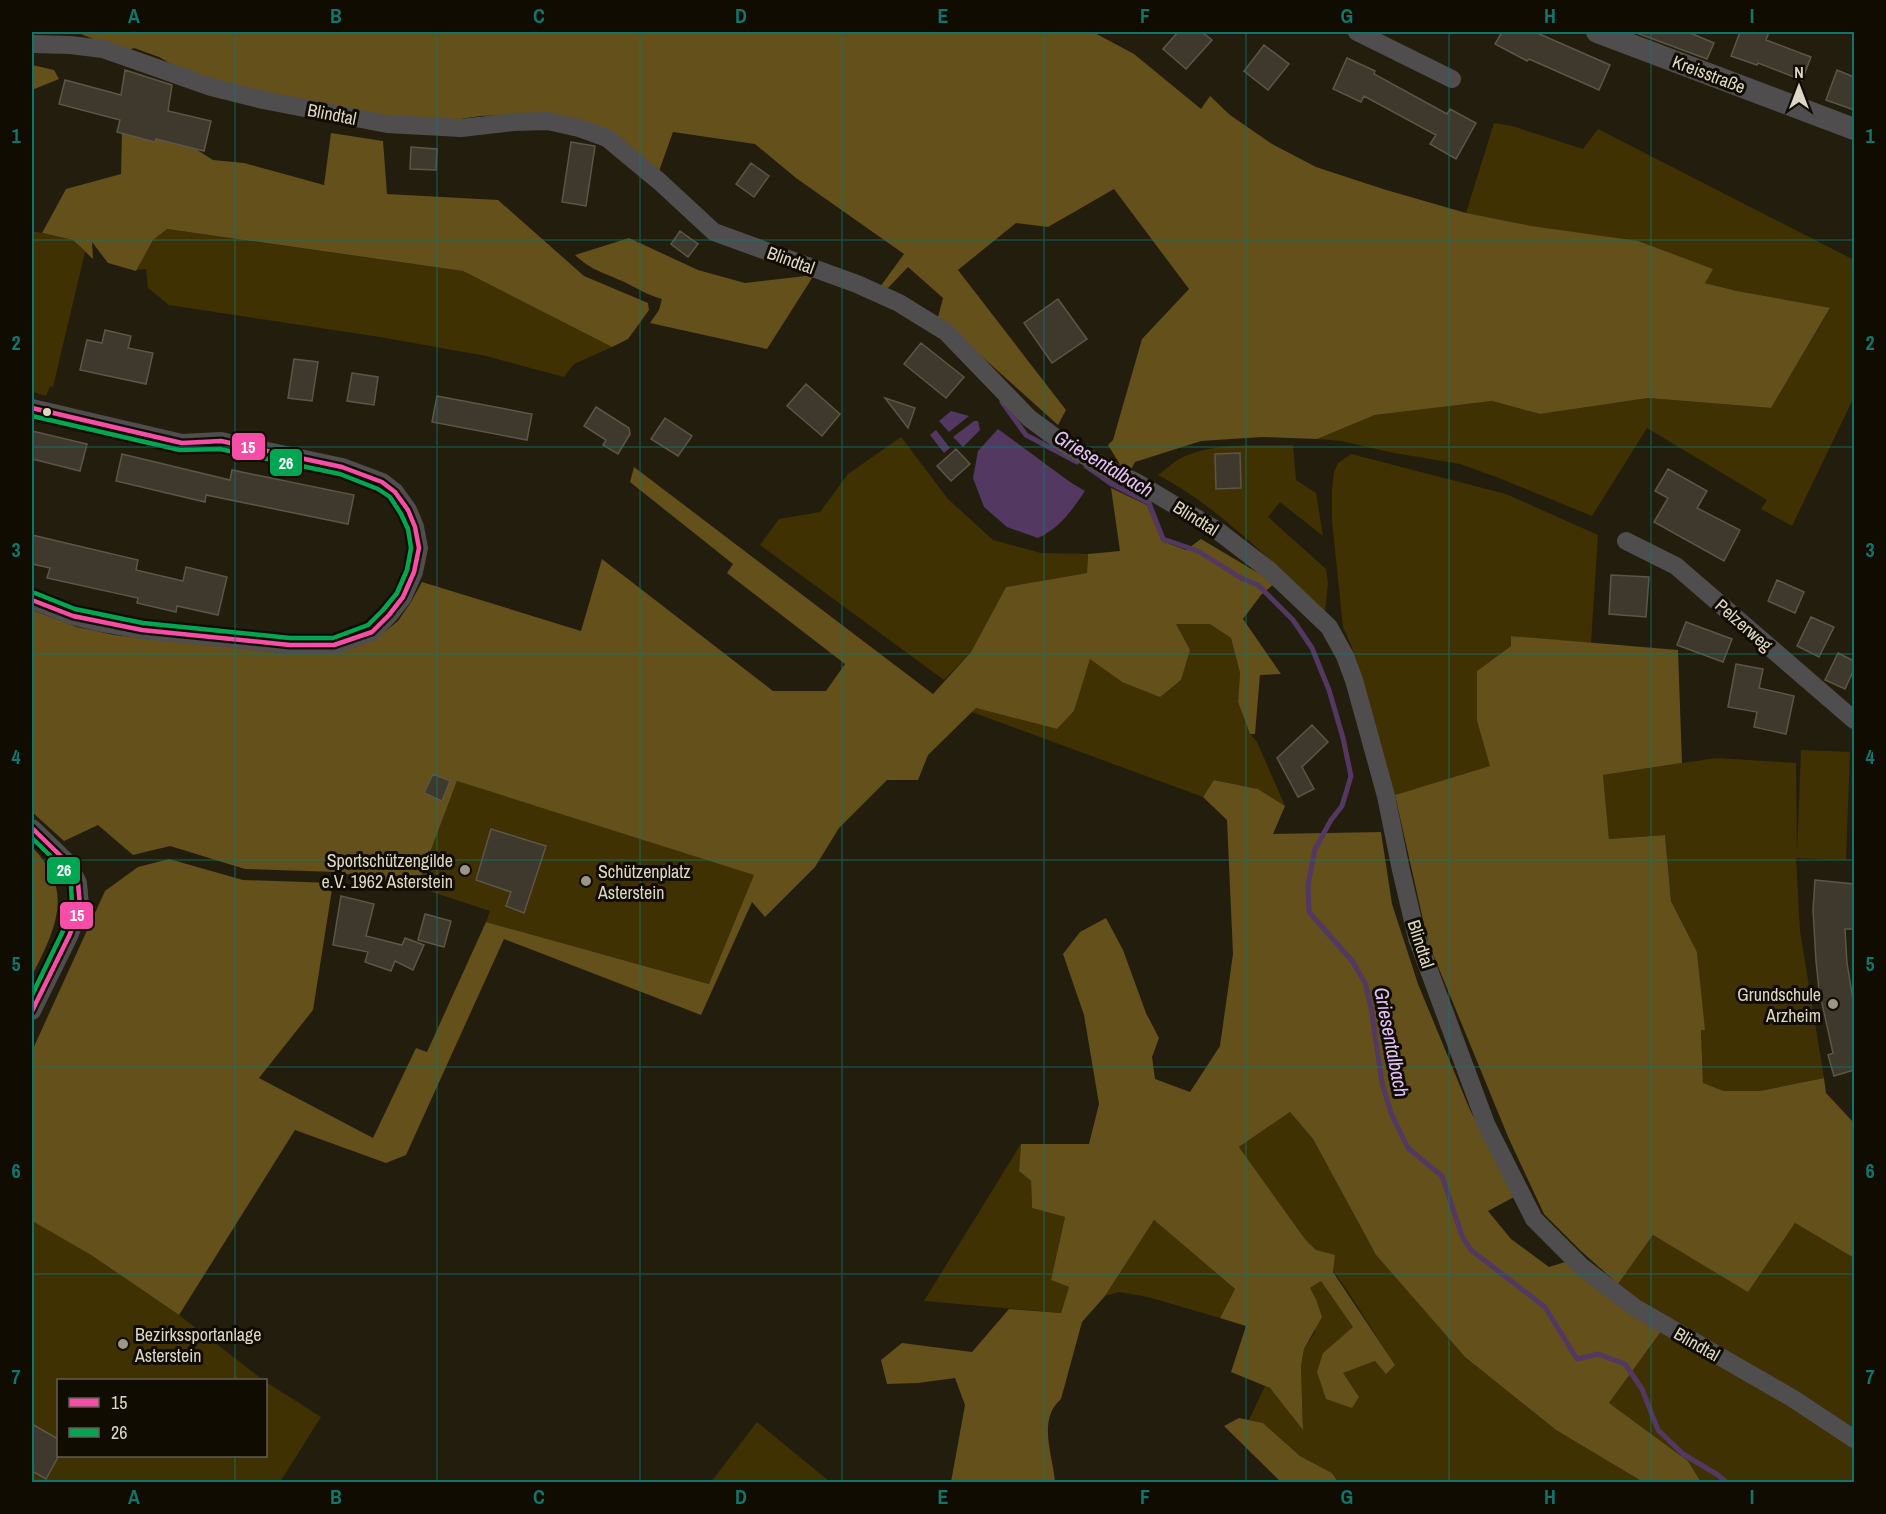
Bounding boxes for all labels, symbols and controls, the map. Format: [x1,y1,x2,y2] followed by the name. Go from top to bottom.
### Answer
[128,2,140,29] text: A
[330,2,342,29] text: B
[533,2,545,29] text: C
[735,2,747,29] text: D
[938,2,949,29] text: E
[1140,2,1150,29] text: F
[1341,2,1353,29] text: G
[1544,2,1556,29] text: H
[1750,2,1754,29] text: I
[1669,49,1749,99] street label: Kreisstraße
[1769,57,1829,117] north arrow
[1794,61,1804,83] text: N
[305,97,359,131] street label: Blindtal
[11,122,21,149] text: 1
[1865,122,1875,149] text: 1
[764,240,818,280] street label: Blindtal
[11,329,21,356] text: 2
[1865,329,1875,356] text: 2
[41,406,53,418] unlabelled marker
[1049,423,1159,503] water label: Griesentalbach
[231,432,266,461] line badge: 15
[241,436,255,458] text: 15
[269,448,303,477] line badge: 26
[279,452,293,474] text: 26
[1168,494,1224,542] street label: Blindtal
[11,536,21,563] text: 3
[1865,536,1875,563] text: 3
[1710,593,1779,658] street label: Pelzerweg
[11,743,21,770] text: 4
[1865,743,1875,770] text: 4
[321,848,453,894] place label: Sportschützengilde e.V. 1962 Asterstein
[46,856,81,885] line badge: 26
[57,859,71,881] text: 26
[597,859,691,905] place label: Schützenplatz Asterstein
[458,863,472,877] marker: Sportschützengilde e.V. 1962 Asterstein
[579,874,593,888] marker: Schützenplatz Asterstein
[59,901,94,930] line badge: 15
[70,904,84,926] text: 15
[1402,917,1440,971] street label: Blindtal
[11,950,21,977] text: 5
[1865,950,1875,977] text: 5
[1737,982,1821,1028] place label: Grundschule Arzheim
[1368,985,1416,1099] water label: Griesentalbach
[1826,997,1840,1011] marker: Grundschule Arzheim
[11,1157,21,1184] text: 6
[1865,1157,1875,1184] text: 6
[1669,1321,1725,1367] street label: Blindtal
[134,1322,261,1368] place label: Bezirkssportanlage Asterstein
[116,1337,130,1351] marker: Bezirkssportanlage Asterstein
[11,1363,21,1390] text: 7
[1865,1363,1875,1390] text: 7
[57,1379,267,1457] legend
[111,1390,127,1415] text: 15
[111,1420,127,1445] text: 26
[128,1483,140,1510] text: A
[330,1483,342,1510] text: B
[533,1483,545,1510] text: C
[735,1483,747,1510] text: D
[938,1483,949,1510] text: E
[1140,1483,1150,1510] text: F
[1341,1483,1353,1510] text: G
[1544,1483,1556,1510] text: H
[1750,1483,1754,1510] text: I

